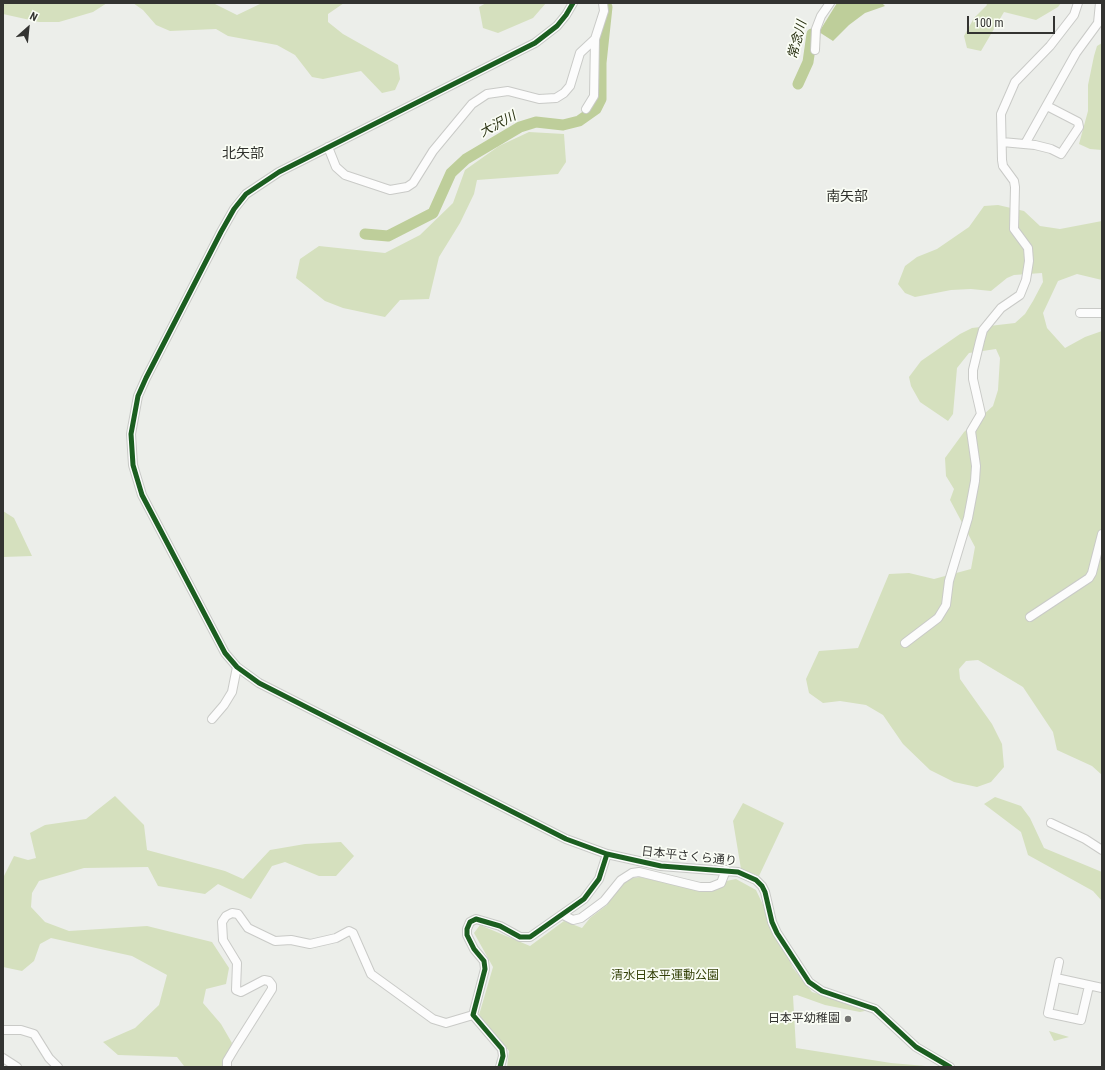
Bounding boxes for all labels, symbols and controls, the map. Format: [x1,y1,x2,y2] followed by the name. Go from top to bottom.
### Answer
[8,8,48,48] north arrow
[969,8,1057,34] scale bar
[28,10,40,24] text: N
[974,16,1004,30] text: 100 m
[785,19,811,61] water label: 常念川
[477,109,519,141] water label: 大沢川
[222,146,264,162] district label: 北矢部
[826,189,868,205] district label: 南矢部
[641,845,737,869] street label: 日本平さくら通り
[611,969,719,983] park label: 清水日本平運動公園
[768,1012,840,1026] place label: 日本平幼稚園
[843,1014,853,1024] marker: 日本平幼稚園

